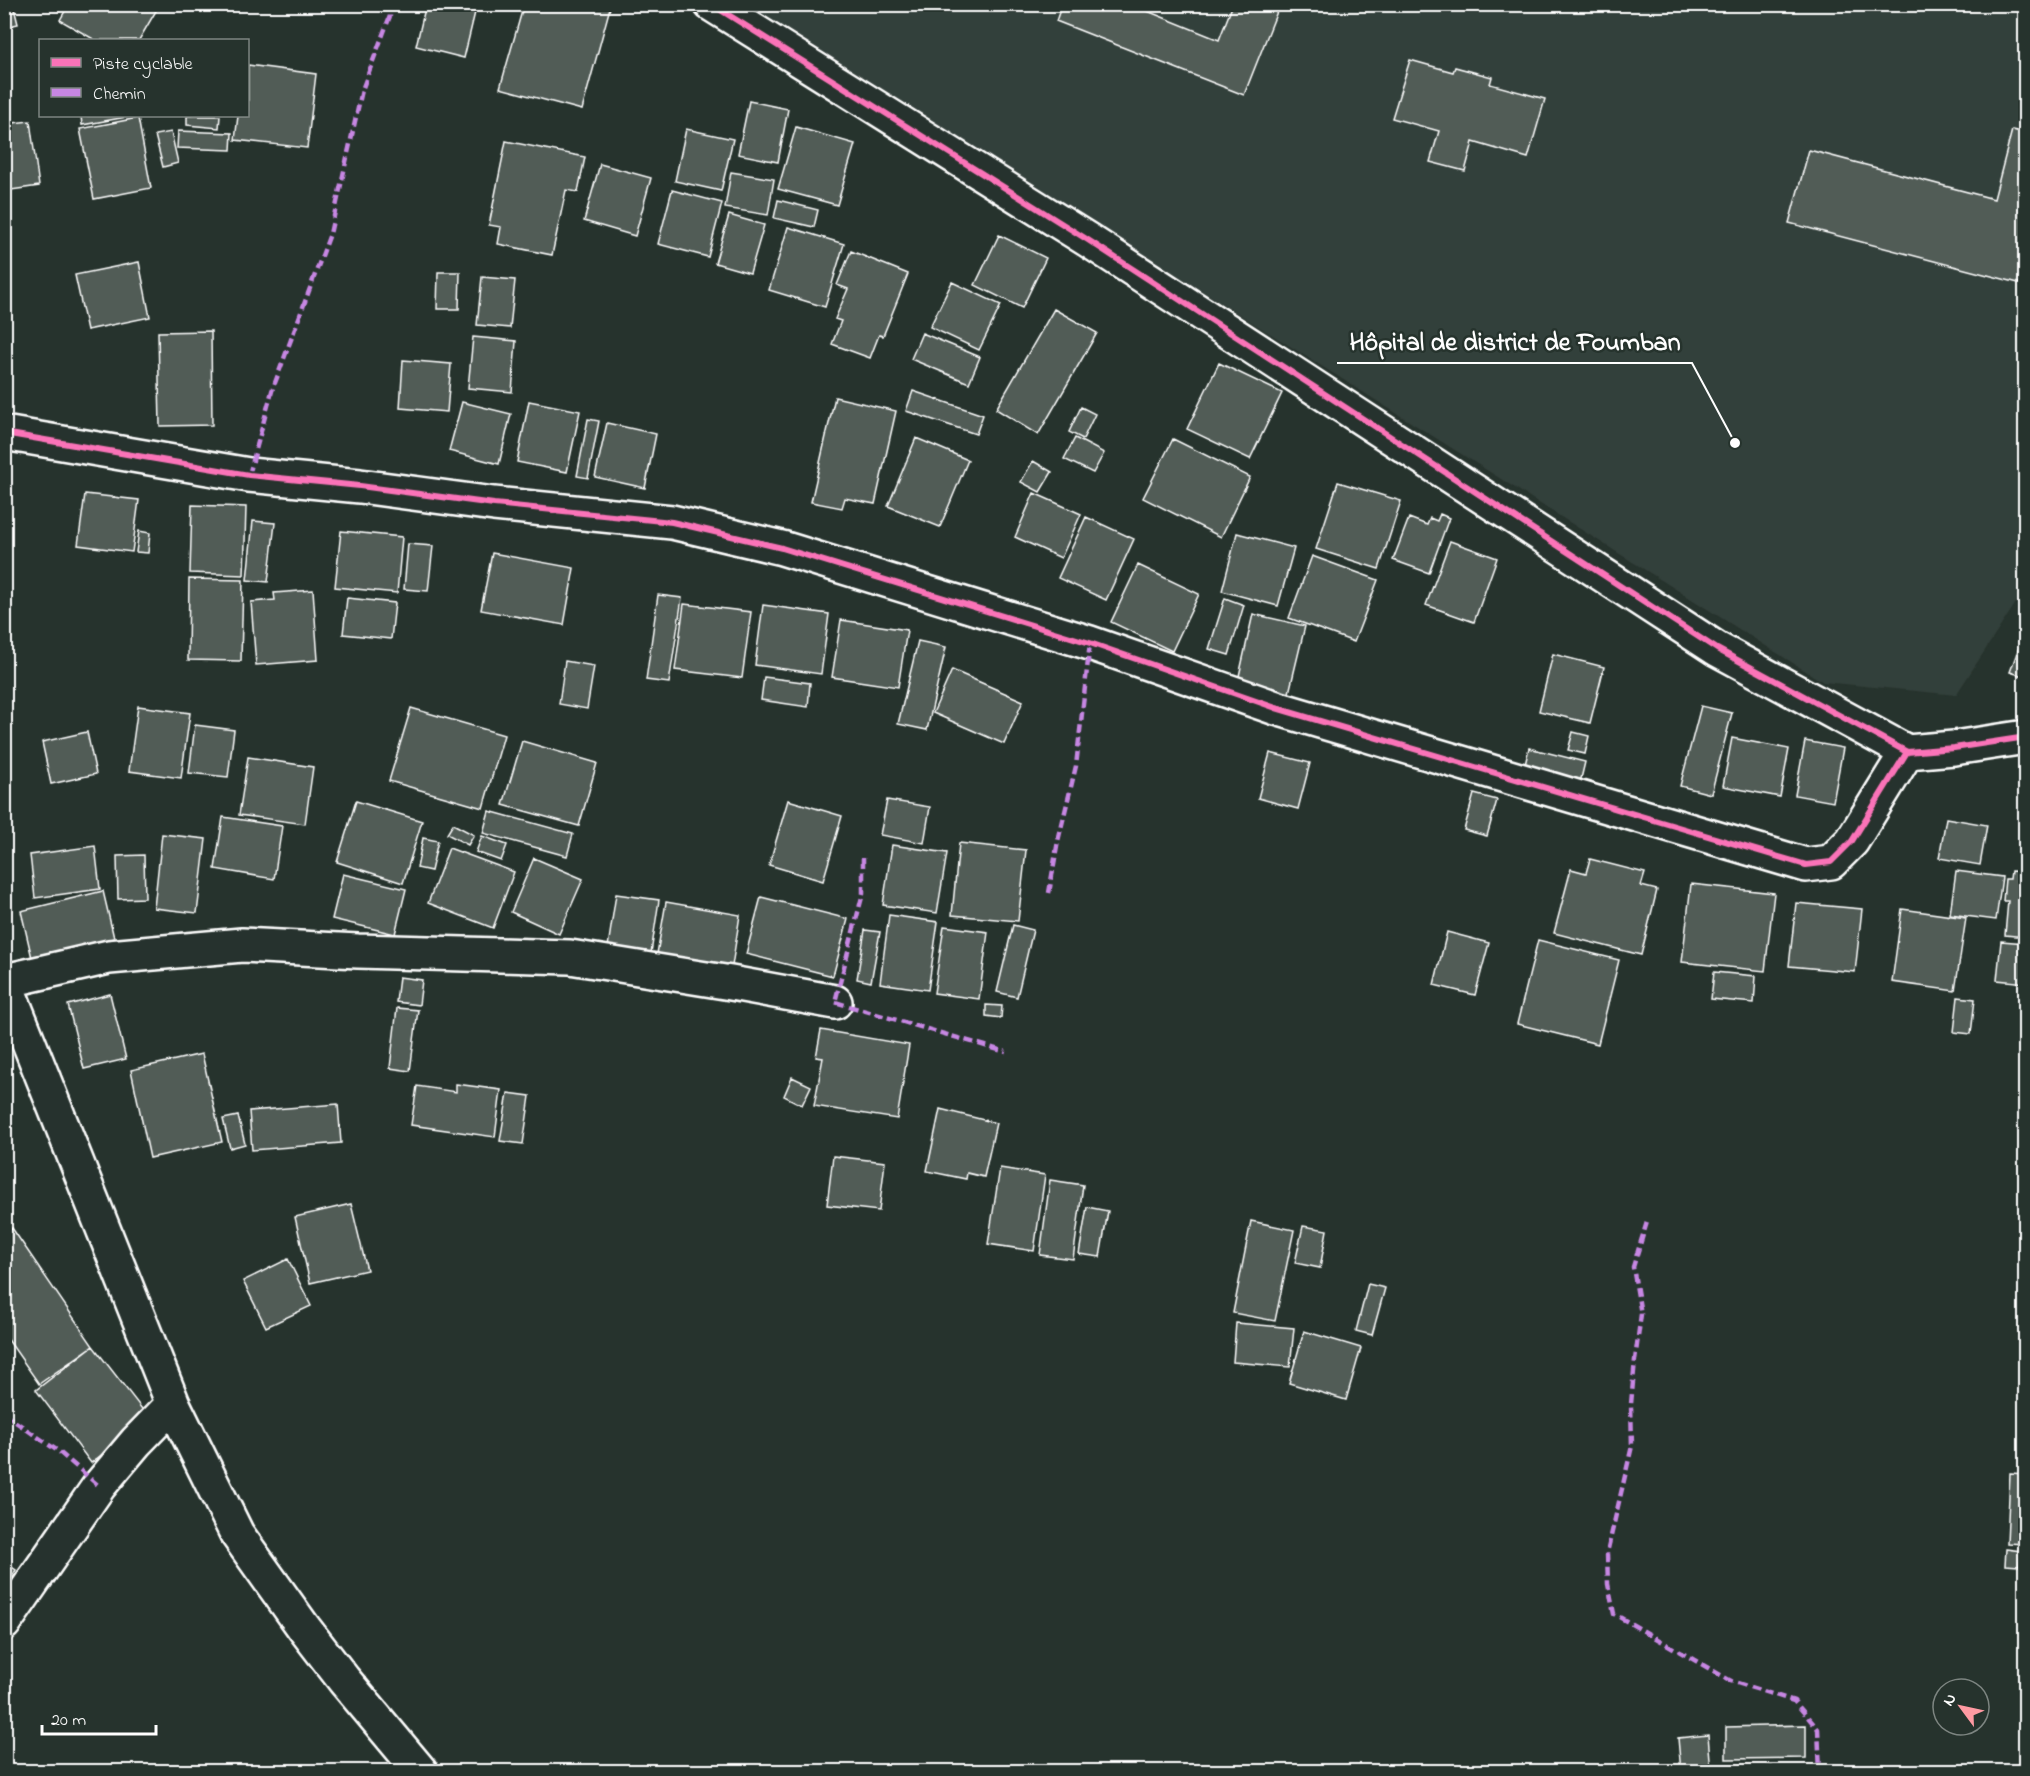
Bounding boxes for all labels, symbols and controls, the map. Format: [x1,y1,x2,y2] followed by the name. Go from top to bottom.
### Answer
[39,39,249,117] legend
[93,52,194,78] text: Piste cyclable
[93,82,146,108] text: Chemin
[1337,319,1692,363] callout: Hôpital de district de Foumban
[1350,325,1681,363] text: Hôpital de district de Foumban
[1931,1677,1991,1737] north arrow
[1937,1689,1963,1711] text: N
[42,1698,156,1736] scale bar
[51,1708,86,1734] text: 20 m

